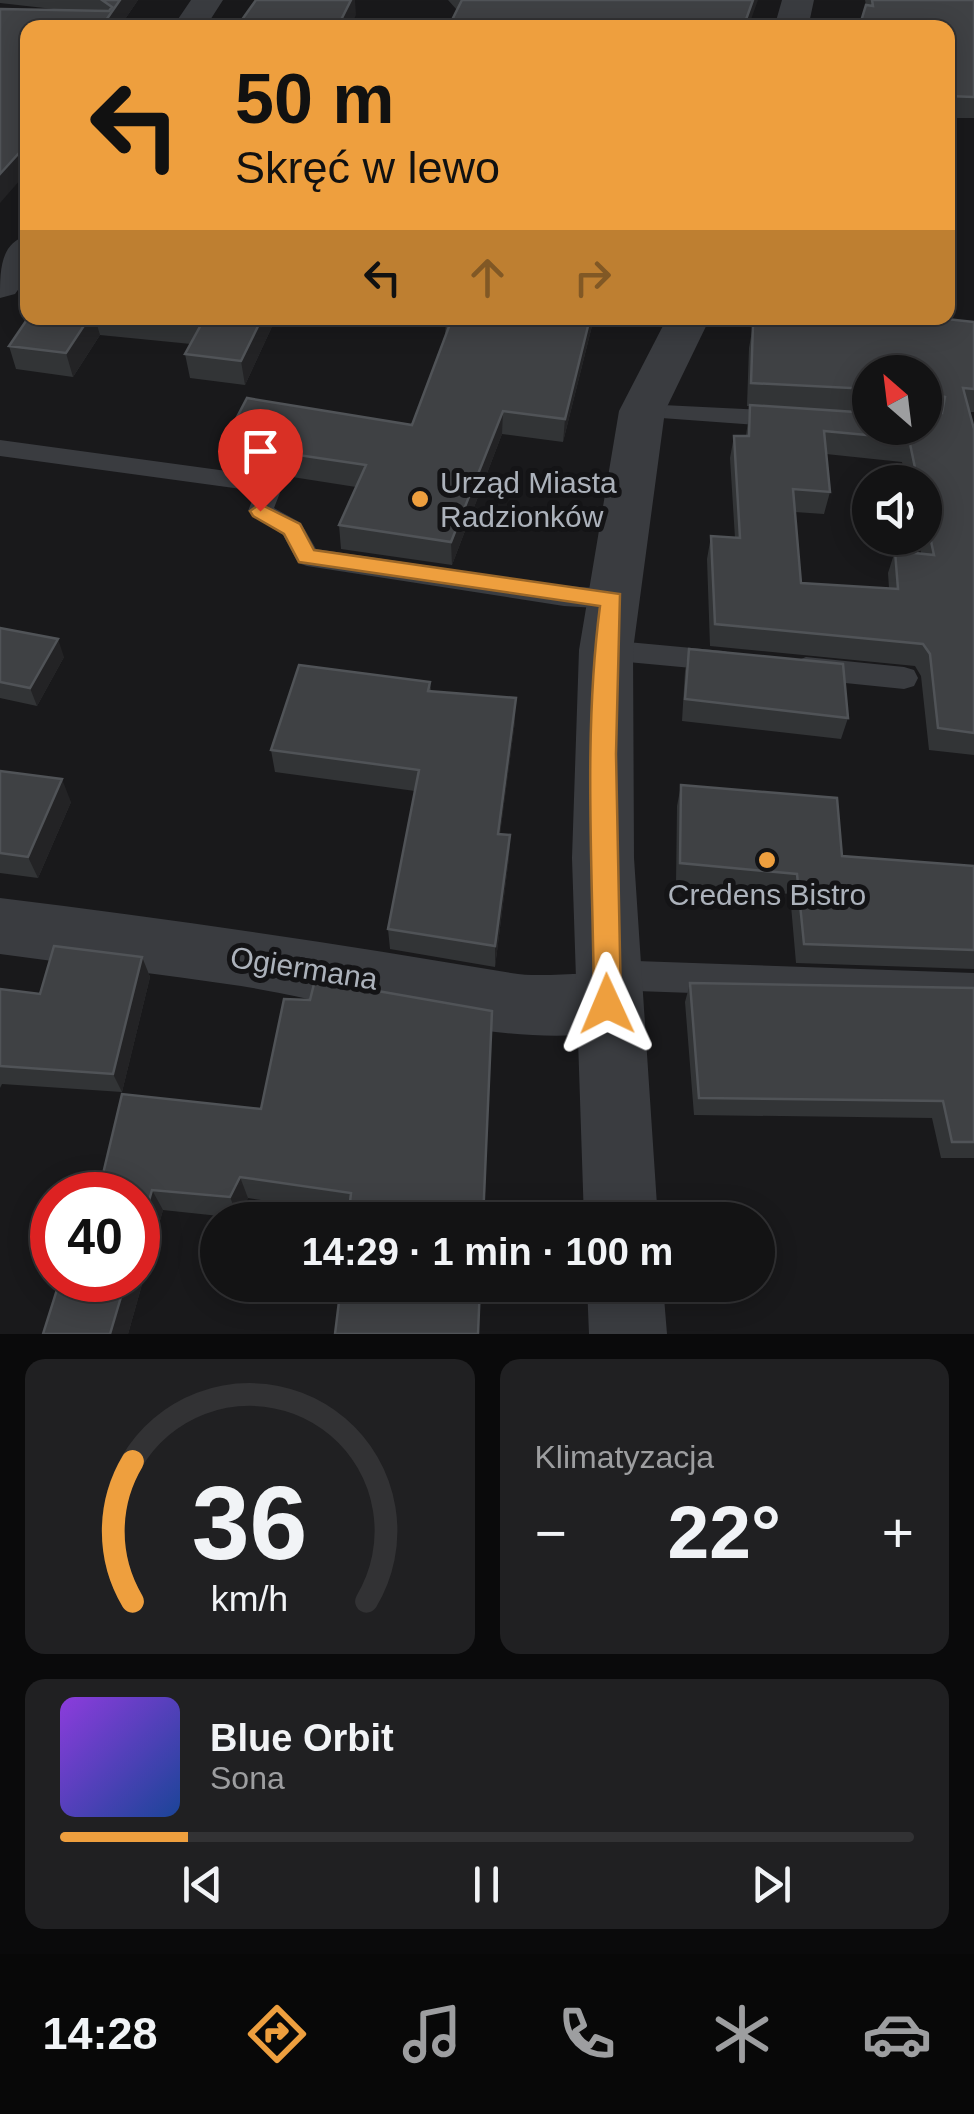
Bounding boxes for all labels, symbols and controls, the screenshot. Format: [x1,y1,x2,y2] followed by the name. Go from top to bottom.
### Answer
[70,60,200,190] icon: left
[235,60,395,138] text: 50 m
[235,142,500,193] text: Skręć w lewo
[355,250,410,305] icon: left
[460,250,515,305] icon: ahead
[565,250,620,305] icon: right
[852,355,942,445] north arrow
[852,355,942,555] map controls
[218,409,303,512] pin
[233,424,288,479] icon: arrive
[852,465,942,555] button: sound
[440,466,617,533] place label: Urząd Miasta Radzionków
[409,488,431,510] marker: Urząd Miasta Radzionków
[756,849,778,871] marker: Credens Bistro
[668,878,866,911] place label: Credens Bistro
[228,940,380,996] street label: Ogiermana
[555,952,659,1056] position arrow
[30,1172,160,1302] speed limit sign: 40
[302,1231,673,1273] text: 14:29 · 1 min · 100 m
[535,1439,714,1475] text: Klimatyzacja
[192,1465,308,1581] text: 36
[668,1490,781,1574] text: 22°
[535,1502,567,1564] text: −
[882,1502,914,1564] text: +
[211,1579,288,1619] text: km/h
[210,1717,394,1759] text: Blue Orbit
[210,1760,285,1796] text: Sona
[175,1857,230,1912] icon: previous
[459,1857,514,1912] icon: pause
[744,1857,799,1912] icon: next
[242,1999,312,2069] icon: directions
[397,1999,467,2069] icon: music
[552,1999,622,2069] icon: phone
[707,1999,777,2069] icon: climate
[862,1999,932,2069] icon: car
[42,2008,158,2059] text: 14:28

